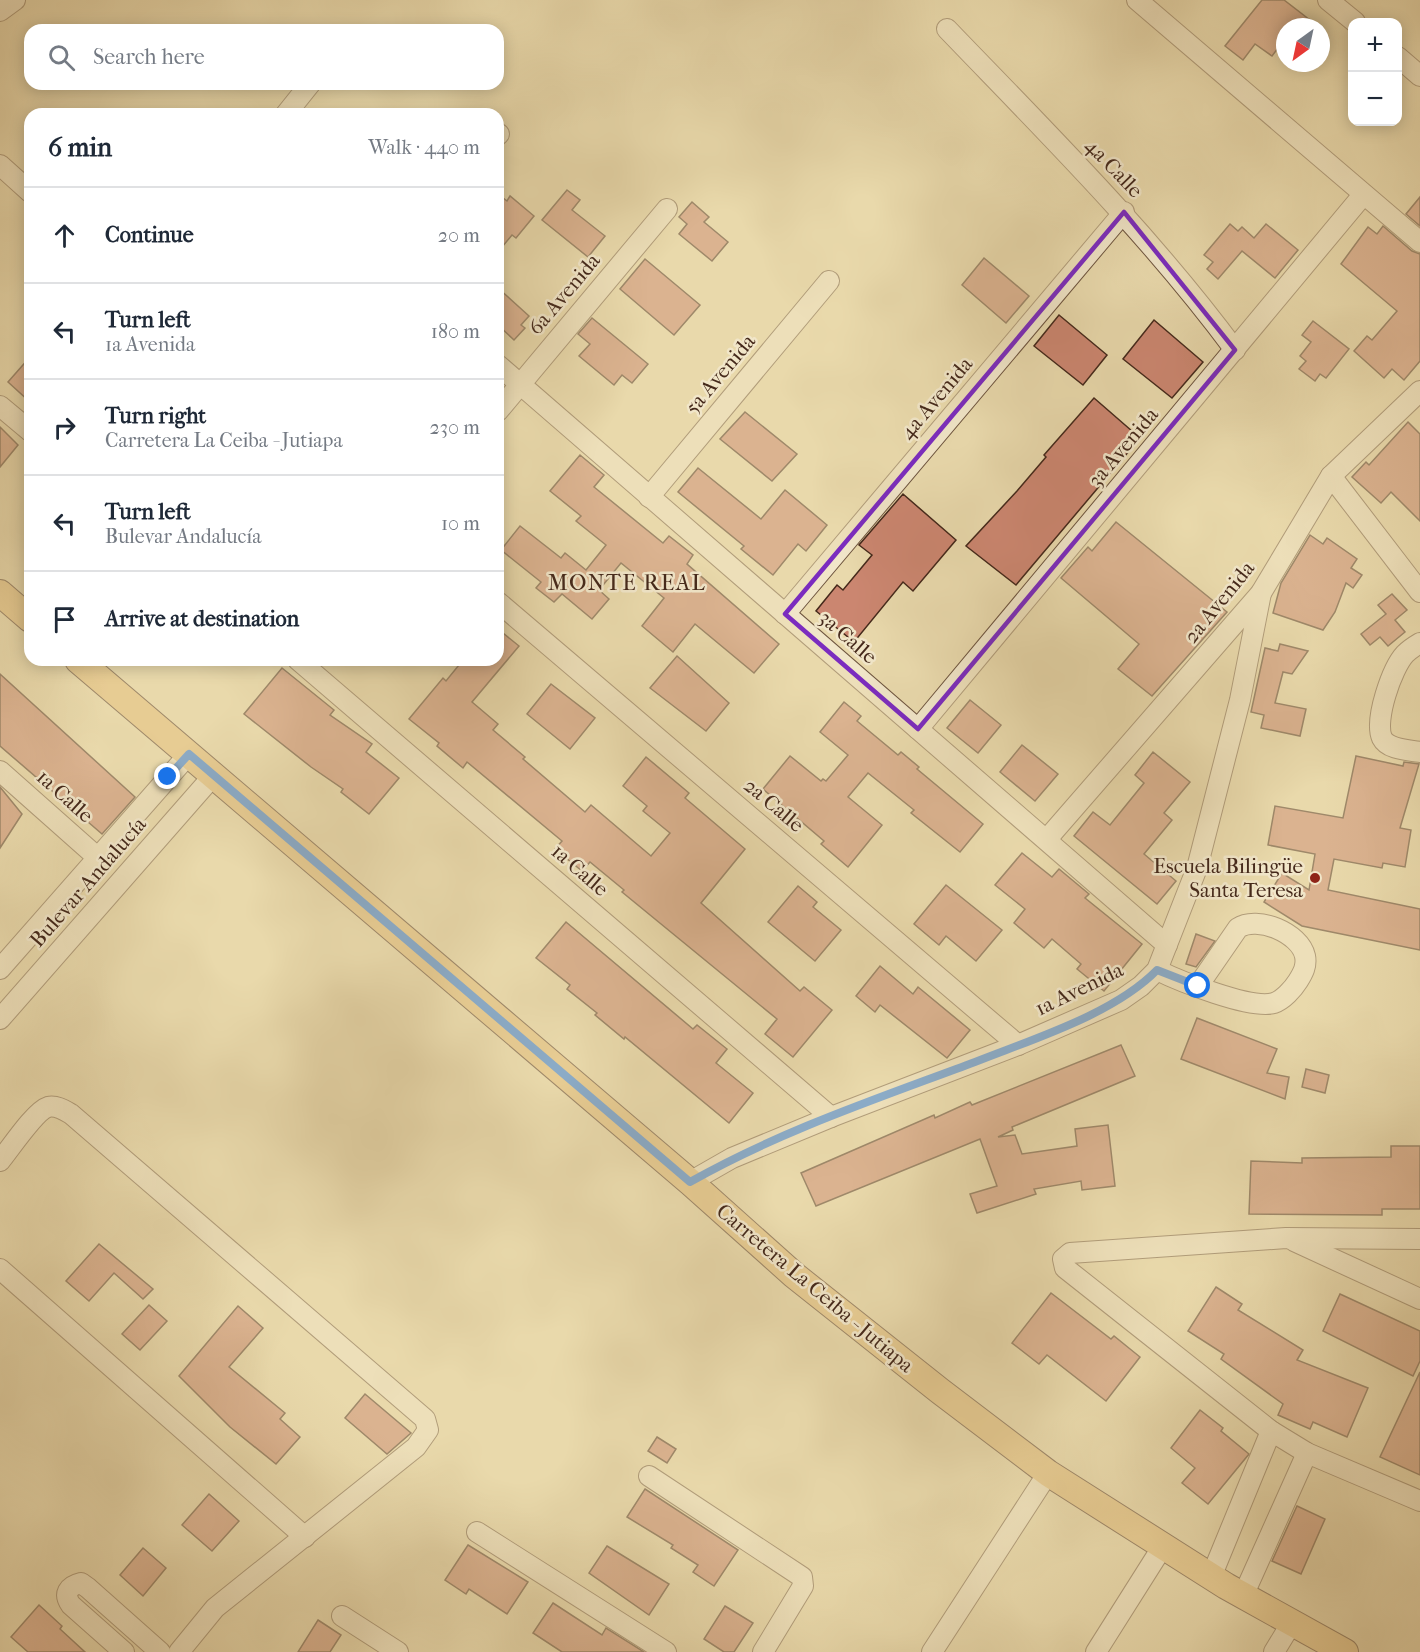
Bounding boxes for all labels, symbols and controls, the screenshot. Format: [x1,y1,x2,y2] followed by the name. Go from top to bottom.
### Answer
[1276,18,1330,72] north arrow
[1348,18,1402,126] map controls
[1348,18,1402,72] button: +
[24,24,504,90] search box
[45,41,78,74] icon: search
[93,44,205,70] text: Search here
[1348,72,1402,126] button: −
[48,132,112,163] text: 6 min
[1080,134,1148,202] street label: 4a Calle
[368,136,480,159] text: Walk · 440 m
[48,219,81,252] icon: ahead
[105,222,194,248] text: Continue
[438,224,480,247] text: 20 m
[523,248,605,339] street label: 6a Avenida
[105,307,191,333] text: Turn left
[48,315,81,348] icon: left
[431,320,480,343] text: 180 m
[680,329,760,419] street label: 5a Avenida
[105,333,195,356] text: 1a Avenida
[895,352,977,444] street label: 4a Avenida
[1083,402,1163,491] street label: 3a Avenida
[105,403,206,429] text: Turn right
[48,411,81,444] icon: right
[430,416,480,439] text: 230 m
[105,429,343,452] text: Carretera La Ceiba - Jutiapa
[105,499,191,525] text: Turn left
[48,507,81,540] icon: left
[441,512,480,535] text: 10 m
[105,525,262,548] text: Bulevar Andalucía
[1179,556,1259,648] street label: 2a Avenida
[548,570,706,596] district label: MONTE REAL
[48,603,81,636] icon: arrive
[814,605,882,669] street label: 3a Calle
[105,606,299,632] text: Arrive at destination
[154,763,180,789] route end
[32,765,98,827] street label: 1a Calle
[739,773,809,837] street label: 2a Calle
[25,812,151,952] street label: Bulevar Andalucía
[547,839,613,901] street label: 1a Calle
[1153,854,1303,902] place label: Escuela Bilingüe Santa Teresa
[1308,871,1322,885] marker: Escuela Bilingüe Santa Teresa
[1031,957,1127,1021] street label: 1a Avenida
[1184,972,1210,998] route start
[712,1199,919,1378] street label: Carretera La Ceiba - Jutiapa

